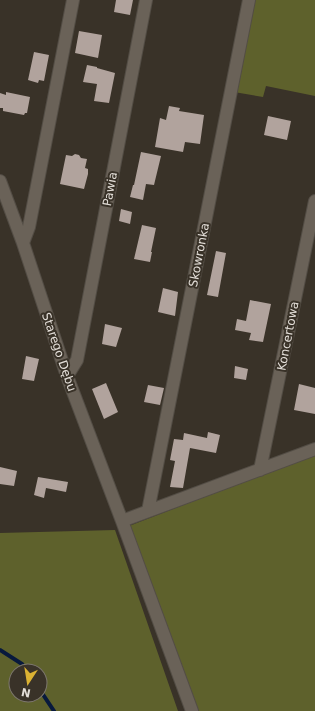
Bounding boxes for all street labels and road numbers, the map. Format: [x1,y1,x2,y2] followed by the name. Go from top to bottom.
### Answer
[100,171,120,207] street label: Pawia
[186,222,212,288] street label: Skowronka
[274,300,302,372] street label: Koncertowa
[39,311,79,393] street label: Starego Dębu

